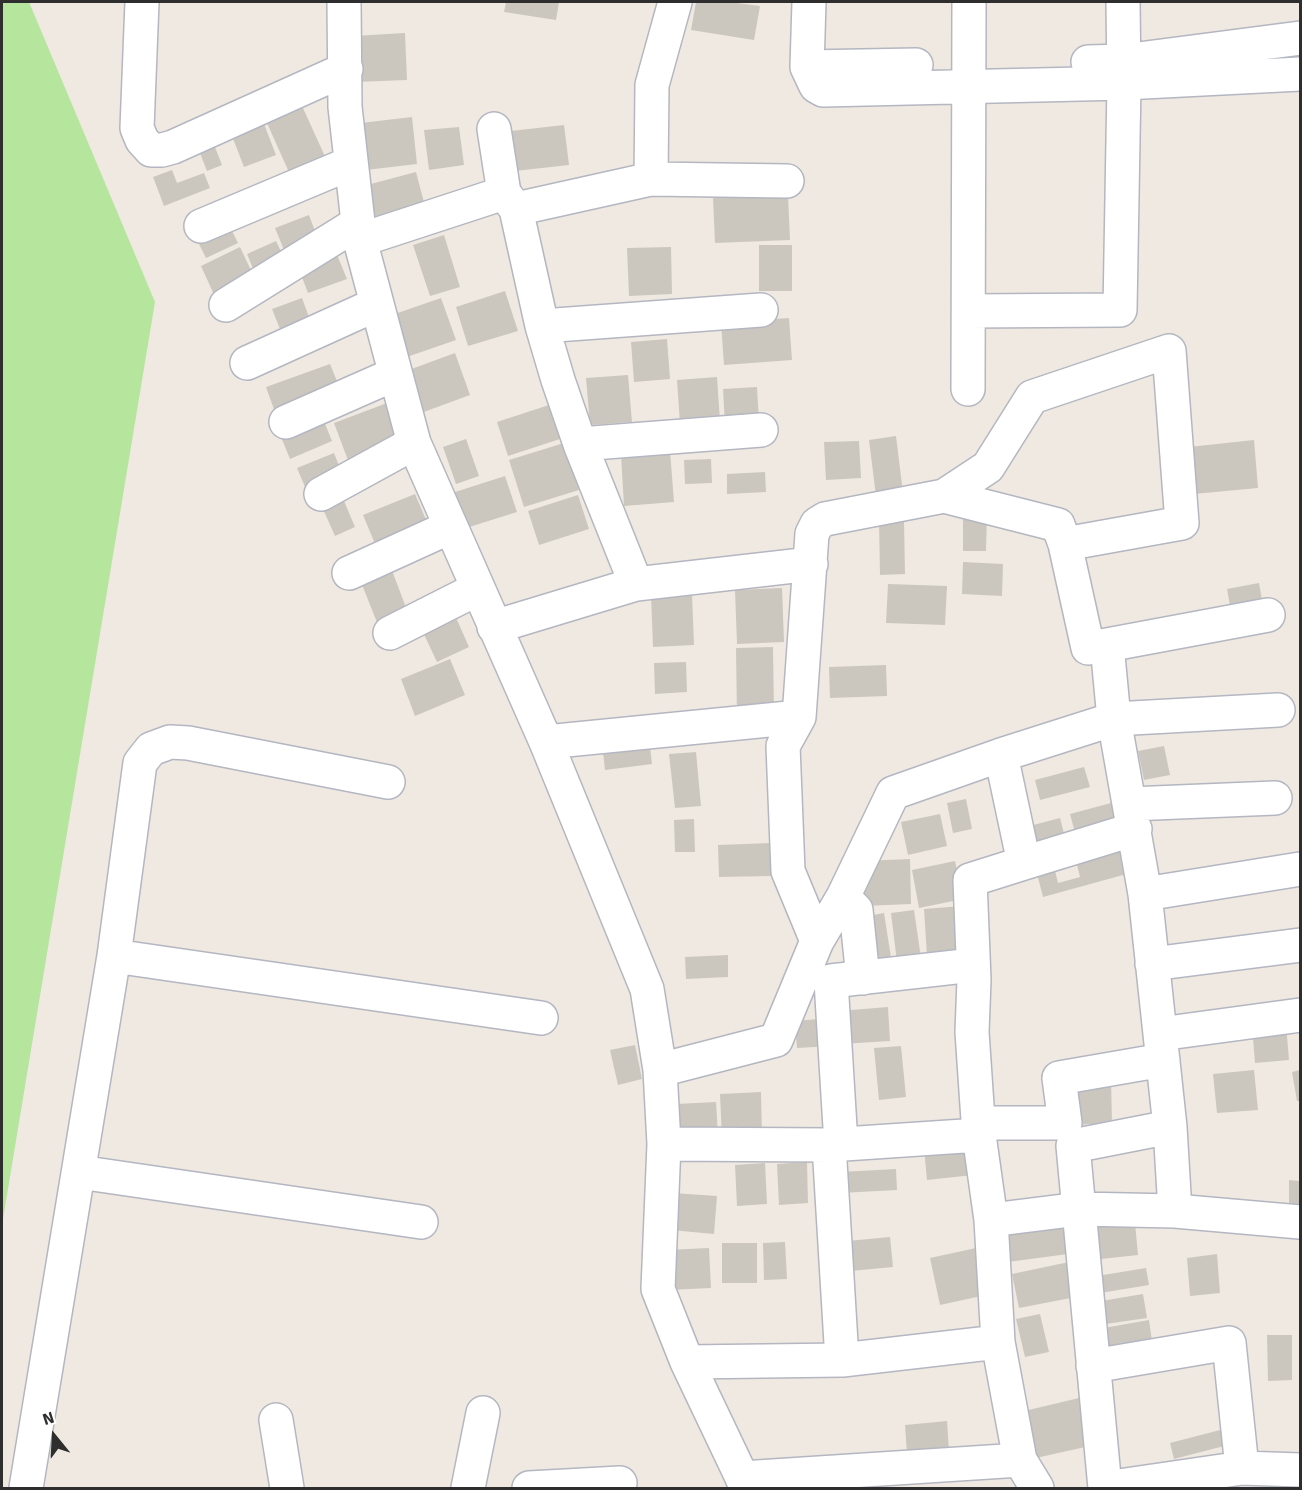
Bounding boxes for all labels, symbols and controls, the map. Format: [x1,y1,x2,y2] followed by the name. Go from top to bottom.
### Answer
[24,1406,84,1466] north arrow
[40,1408,57,1430] text: N

